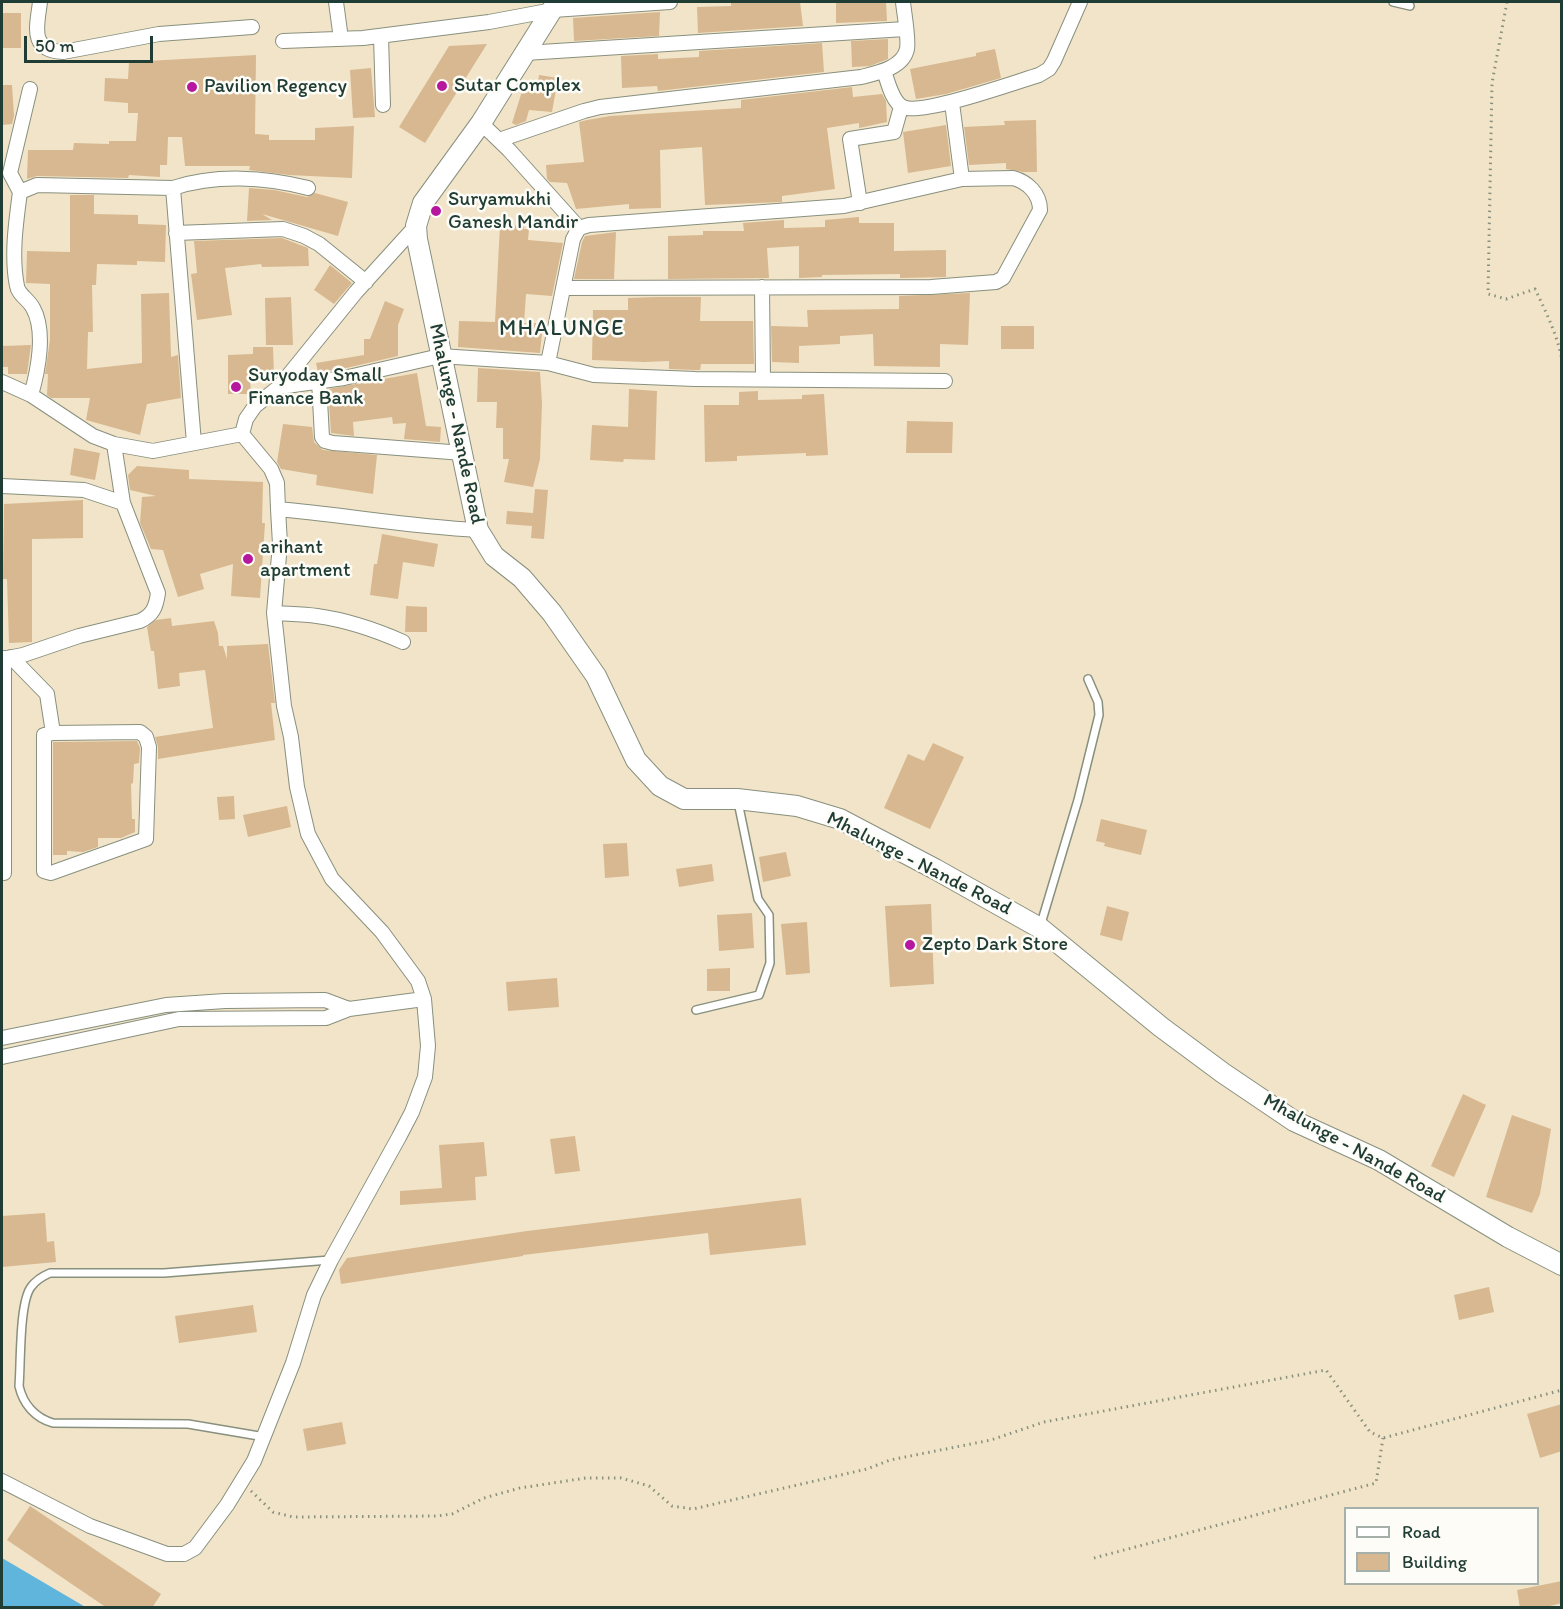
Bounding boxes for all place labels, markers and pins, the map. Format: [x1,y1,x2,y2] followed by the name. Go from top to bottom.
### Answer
[454,74,581,98] place label: Sutar Complex
[204,75,347,99] place label: Pavilion Regency
[435,79,449,93] marker: Sutar Complex
[185,80,199,94] marker: Pavilion Regency
[448,188,578,235] place label: Suryamukhi Ganesh Mandir
[429,204,443,218] marker: Suryamukhi Ganesh Mandir
[248,364,383,411] place label: Suryoday Small Finance Bank
[229,380,243,394] marker: Suryoday Small Finance Bank
[260,536,351,583] place label: arihant apartment
[241,552,255,566] marker: arihant apartment
[922,933,1068,957] place label: Zepto Dark Store
[903,938,917,952] marker: Zepto Dark Store

